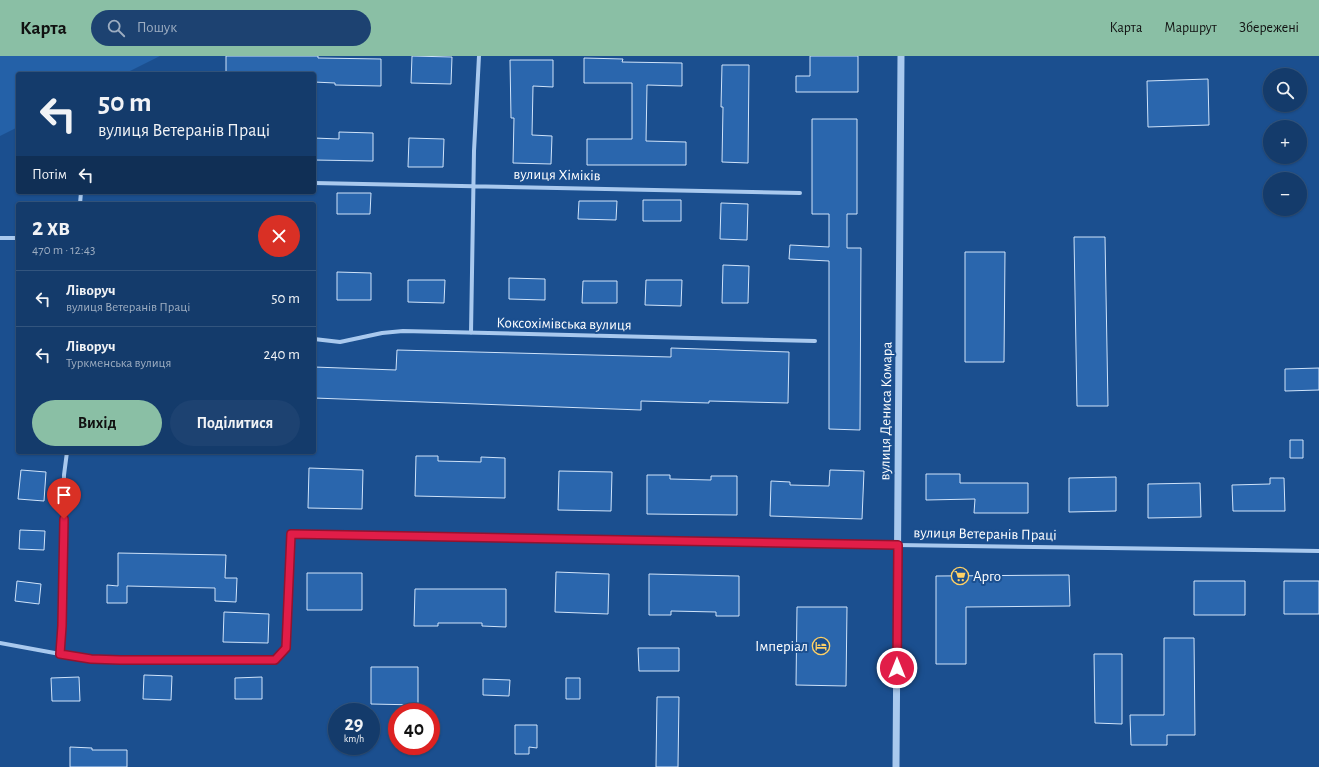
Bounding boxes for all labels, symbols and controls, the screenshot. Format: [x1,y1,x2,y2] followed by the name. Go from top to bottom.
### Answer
[91,10,371,46] search box
[105,17,127,39] icon: search
[20,19,67,38] text: Карта
[137,20,177,35] text: Пошук
[1109,21,1142,35] text: Карта
[1164,21,1217,35] text: Маршрут
[1239,21,1299,35] text: Збережені
[1263,68,1307,216] map controls
[1263,68,1307,112] button: search
[32,88,84,140] icon: left
[98,89,152,117] text: 50 m
[1263,120,1307,164] button: +
[98,122,270,140] text: вулиця Ветеранів Праці
[75,164,97,186] icon: left
[32,167,67,182] text: Потім
[513,167,601,183] street label: вулиця Хіміків
[1263,172,1307,216] button: −
[258,215,300,257] button: close
[32,216,70,240] text: 2 хв
[32,244,95,257] text: 470 m · 12:43
[66,283,116,298] text: Ліворуч
[32,288,54,310] icon: left
[271,291,300,306] text: 50 m
[66,301,190,314] text: вулиця Ветеранів Праці
[496,315,632,333] street label: Коксохімівська вулиця
[66,339,116,354] text: Ліворуч
[877,341,895,481] street label: вулиця Дениса Комара
[32,344,54,366] icon: left
[264,347,300,362] text: 240 m
[66,357,171,370] text: Туркменська вулиця
[32,400,162,446] button: Вихід
[170,400,300,446] button: Поділитися
[47,478,81,519] pin
[53,484,75,506] icon: arrive
[913,525,1057,543] street label: вулиця Ветеранів Праці
[950,566,970,586] supermarket icon: Арго
[973,569,1001,584] place label: Арго
[811,636,831,656] hotel icon: Імперіал
[755,639,808,654] place label: Імперіал
[876,647,918,689] position arrow
[388,703,440,755] speed limit sign: 40
[344,714,364,734] text: 29
[344,734,364,744] text: km/h

